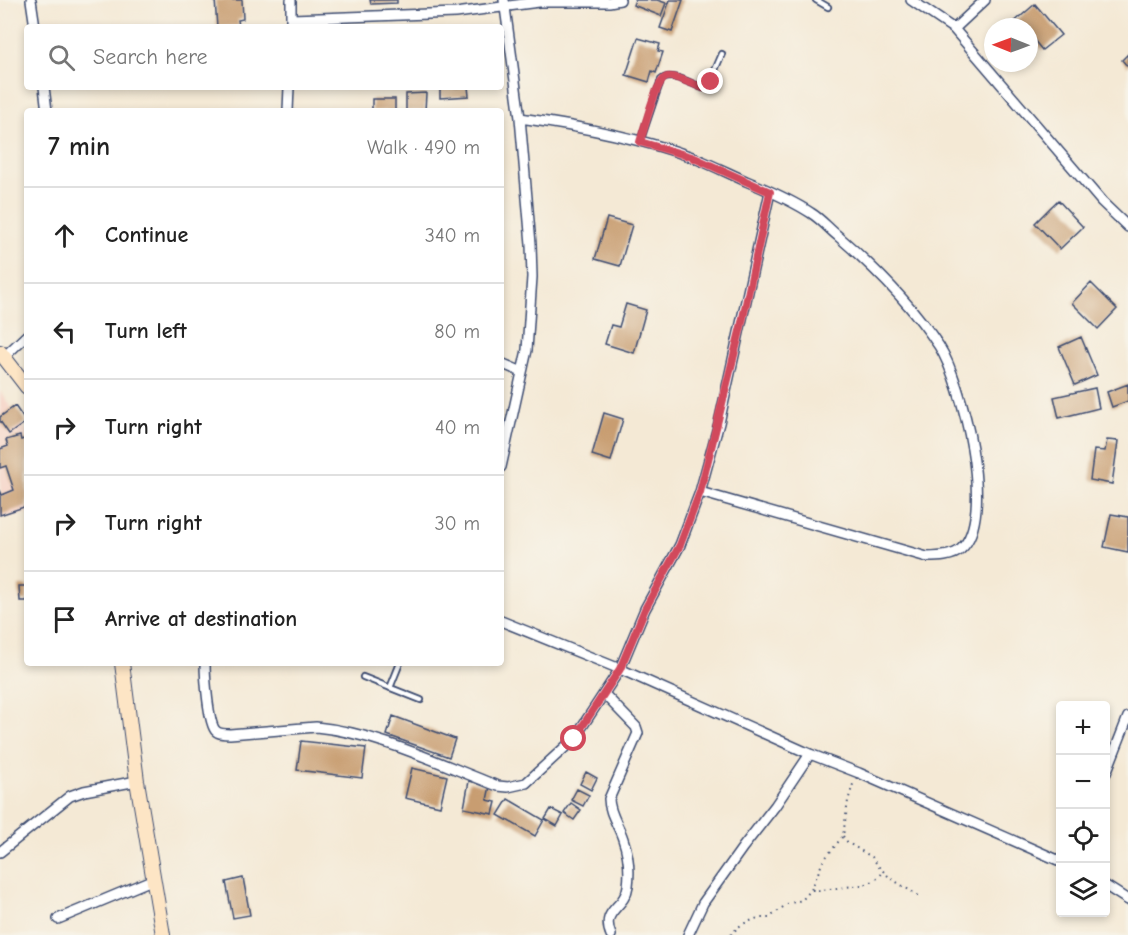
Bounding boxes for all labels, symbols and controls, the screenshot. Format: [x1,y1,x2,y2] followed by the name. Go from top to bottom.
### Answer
[984,18,1038,72] north arrow
[24,24,504,90] search box
[45,41,78,74] icon: search
[93,44,208,70] text: Search here
[697,68,723,94] route end
[48,132,110,162] text: 7 min
[367,136,480,159] text: Walk · 490 m
[48,219,81,252] icon: ahead
[105,222,188,248] text: Continue
[425,224,480,247] text: 340 m
[48,315,81,348] icon: left
[105,318,187,344] text: Turn left
[434,320,480,343] text: 80 m
[48,411,81,444] icon: right
[105,414,202,440] text: Turn right
[435,416,480,439] text: 40 m
[48,507,81,540] icon: right
[105,510,202,536] text: Turn right
[434,512,480,535] text: 30 m
[48,603,81,636] icon: arrive
[105,606,297,632] text: Arrive at destination
[1056,701,1110,917] map controls
[1056,701,1110,755] button: +
[560,725,586,751] route start
[1056,755,1110,809] button: −
[1056,809,1110,863] button: locate
[1056,863,1110,917] button: layers

